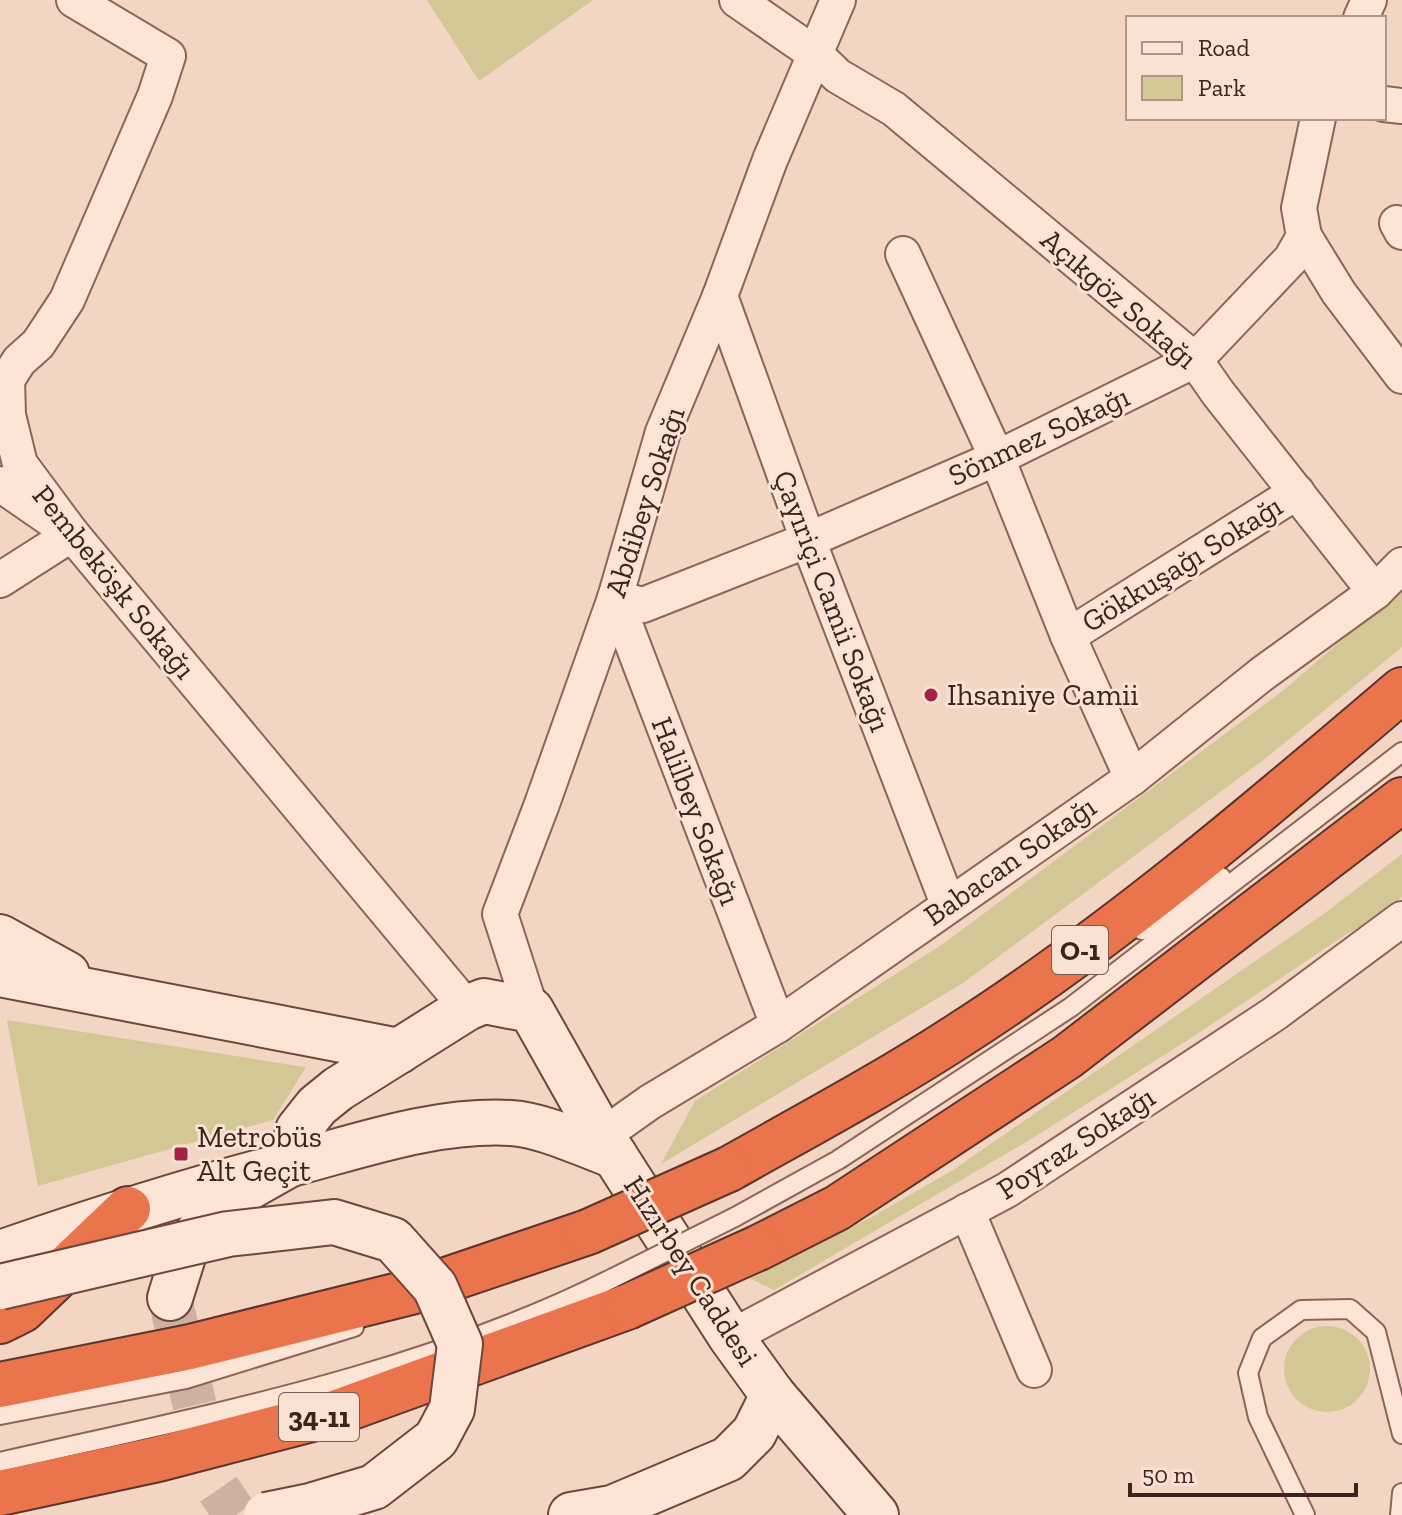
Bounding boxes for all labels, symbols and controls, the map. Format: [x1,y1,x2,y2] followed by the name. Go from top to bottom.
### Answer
[1126,16,1386,120] legend
[1198,33,1250,62] text: Road
[1198,73,1246,102] text: Park
[1034,221,1204,377] street label: Açıkgöz Sokağı
[943,378,1135,494] street label: Sönmez Sokağı
[597,402,693,602] street label: Abdibey Sokağı
[766,465,898,737] street label: Çayıriçi Camii Sokağı
[25,478,203,686] street label: Pembeköşk Sokağı
[1075,488,1289,640] street label: Gökkuşağı Sokağı
[947,677,1139,713] place label: Ihsaniye Camii
[922,686,940,704] marker: Ihsaniye Camii
[644,712,748,910] street label: Halilbey Sokağı
[917,788,1103,934] street label: Babacan Sokağı
[1052,926,1108,974] road number: O-1
[990,1079,1162,1207] street label: Poyraz Sokağı
[197,1119,322,1189] place label: Metrobüs Alt Geçit
[172,1145,190,1163] marker: Metrobüs Alt Geçit
[616,1169,766,1373] street label: Hızırbey Caddesi
[279,1393,359,1441] road number: 34-11
[1130,1447,1356,1497] scale bar
[1142,1460,1195,1489] text: 50 m

